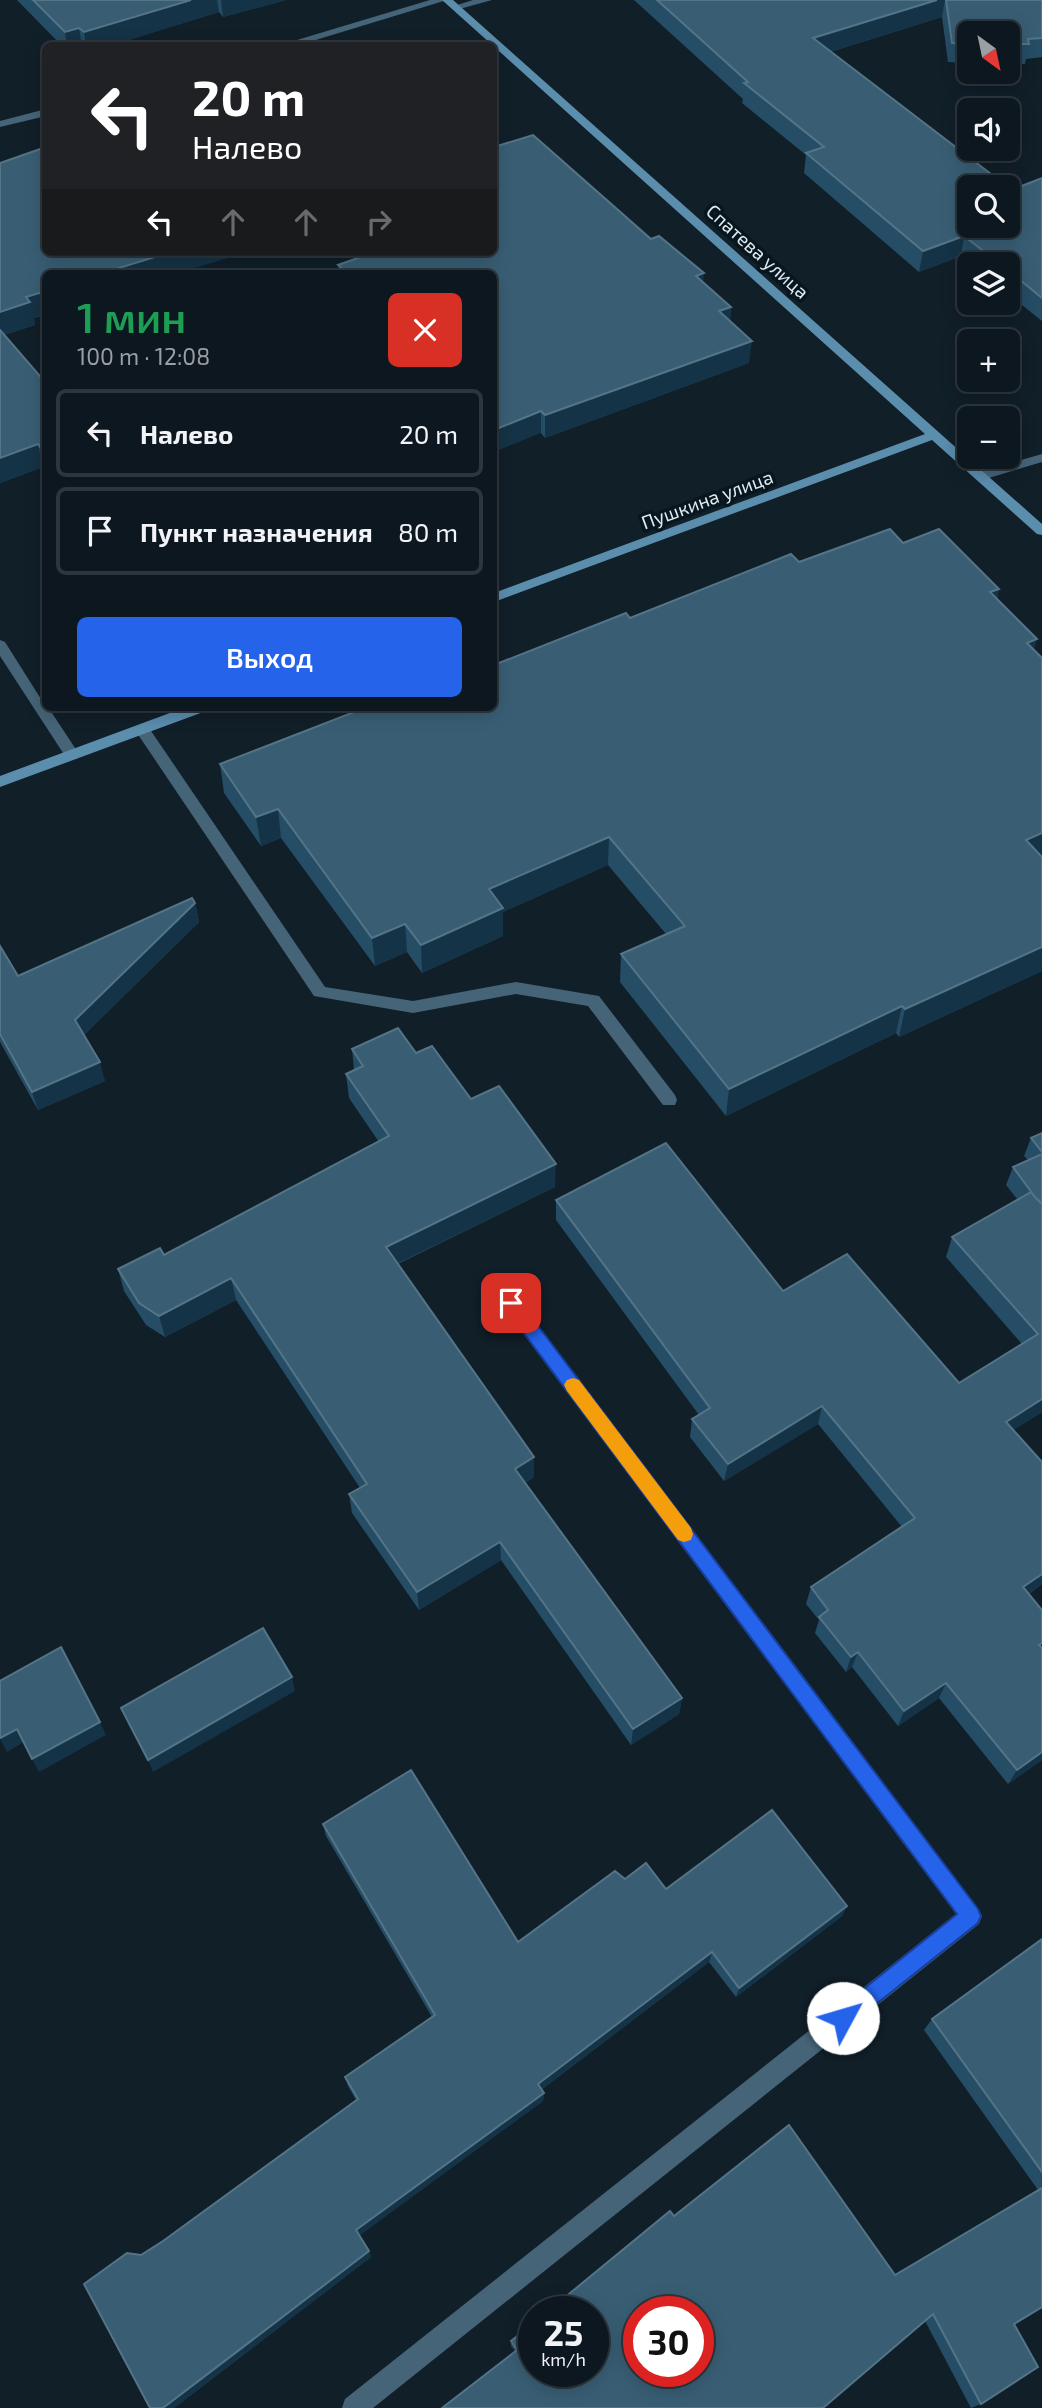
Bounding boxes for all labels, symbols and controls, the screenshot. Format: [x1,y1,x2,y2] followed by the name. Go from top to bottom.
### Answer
[957,21,1020,84] north arrow
[957,21,1020,469] map controls
[192,67,305,126] text: 20 m
[77,70,168,161] icon: left
[957,98,1020,161] button: sound
[192,127,302,165] text: Налево
[957,175,1020,238] button: search
[701,199,814,304] street label: Спатева улица
[141,203,179,241] icon: left
[214,203,252,241] icon: ahead
[287,203,325,241] icon: ahead
[360,203,398,241] icon: right
[957,252,1020,315] button: layers
[77,291,186,341] text: 1 мин
[388,293,462,367] button: close
[957,329,1020,392] button: +
[77,342,210,370] text: 100 m · 12:08
[957,406,1020,469] button: −
[81,414,119,452] icon: left
[140,418,233,449] text: Налево
[399,418,458,449] text: 20 m
[638,465,776,534] street label: Пушкина улица
[81,512,119,550] icon: arrive
[140,516,373,547] text: Пункт назначения
[398,516,458,547] text: 80 m
[77,617,462,697] button: Выход
[481,1273,541,1333] pin
[492,1284,530,1322] icon: arrive
[806,1981,880,2055] position arrow
[623,2296,714,2387] speed limit sign: 30
[544,2311,583,2353] text: 25
[541,2348,586,2370] text: km/h

